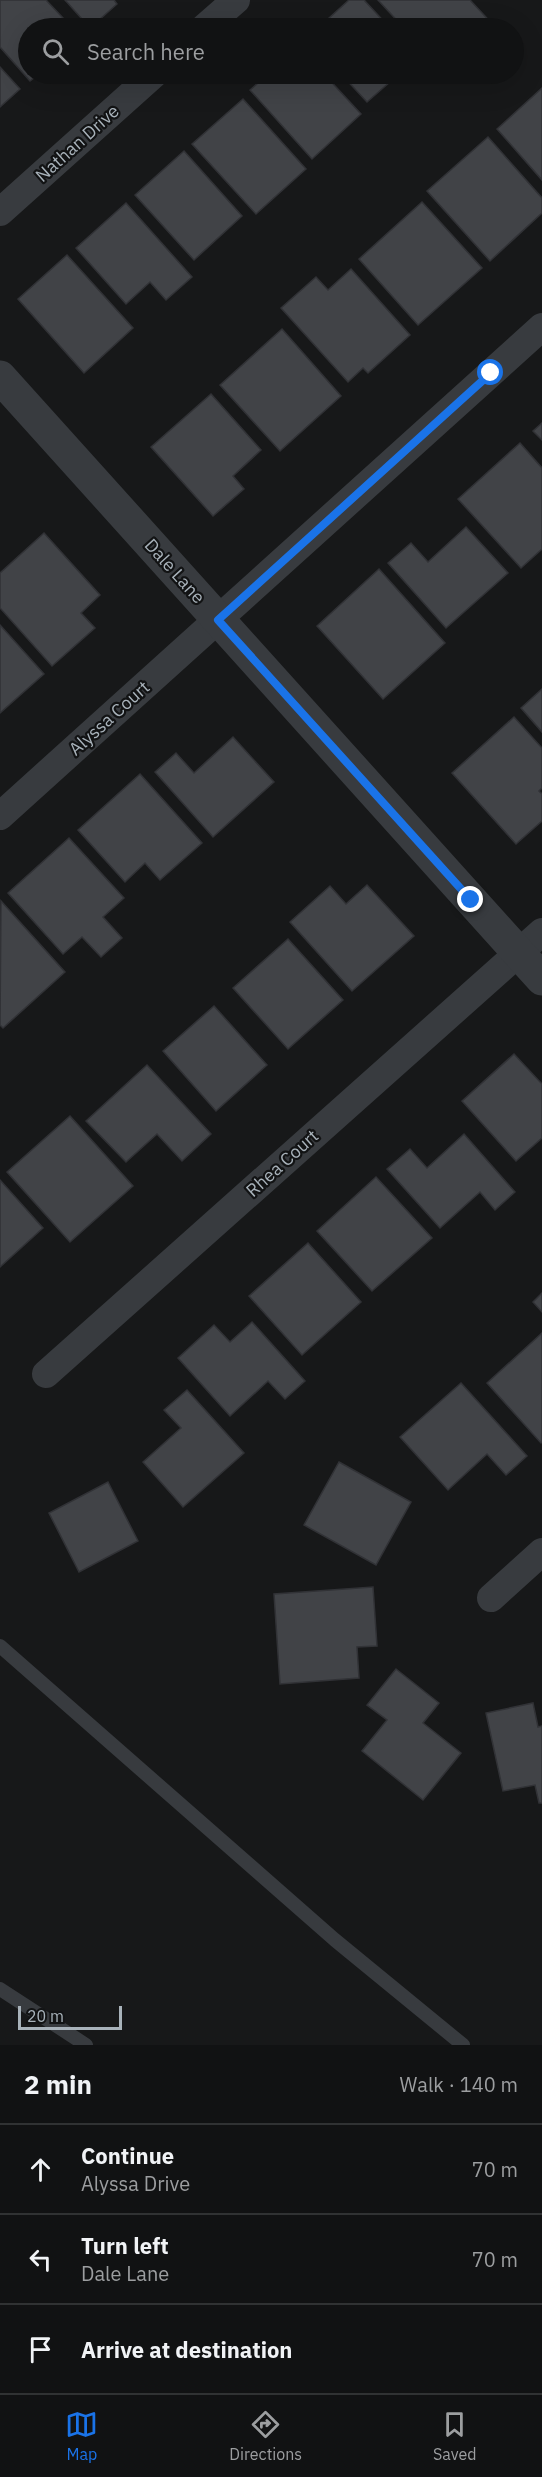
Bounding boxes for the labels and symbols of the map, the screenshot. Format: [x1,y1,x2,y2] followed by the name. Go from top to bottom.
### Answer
[30,99,124,187] street label: Nathan Drive
[477,359,503,385] route start
[140,534,210,608] street label: Dale Lane
[64,676,154,760] street label: Alyssa Court
[457,886,483,912] route end
[241,1124,323,1202] street label: Rhea Court
[18,2003,122,2030] scale bar

